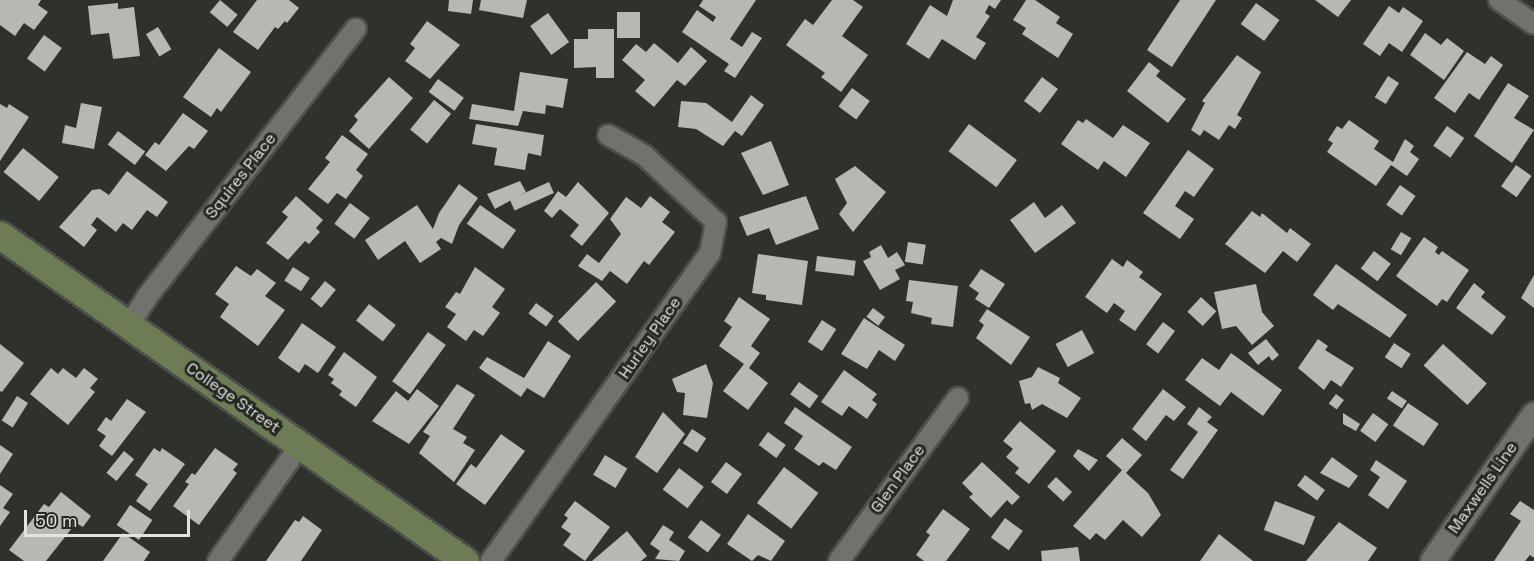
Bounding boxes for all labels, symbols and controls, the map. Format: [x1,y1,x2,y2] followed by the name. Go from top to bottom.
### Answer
[202,129,280,223] street label: Squires Place
[615,294,685,382] street label: Hurley Place
[182,359,284,437] street label: College Street
[1444,439,1522,537] street label: Maxwells Line
[867,441,929,517] street label: Glen Place
[27,498,194,536] scale bar
[35,509,77,532] text: 50 m

